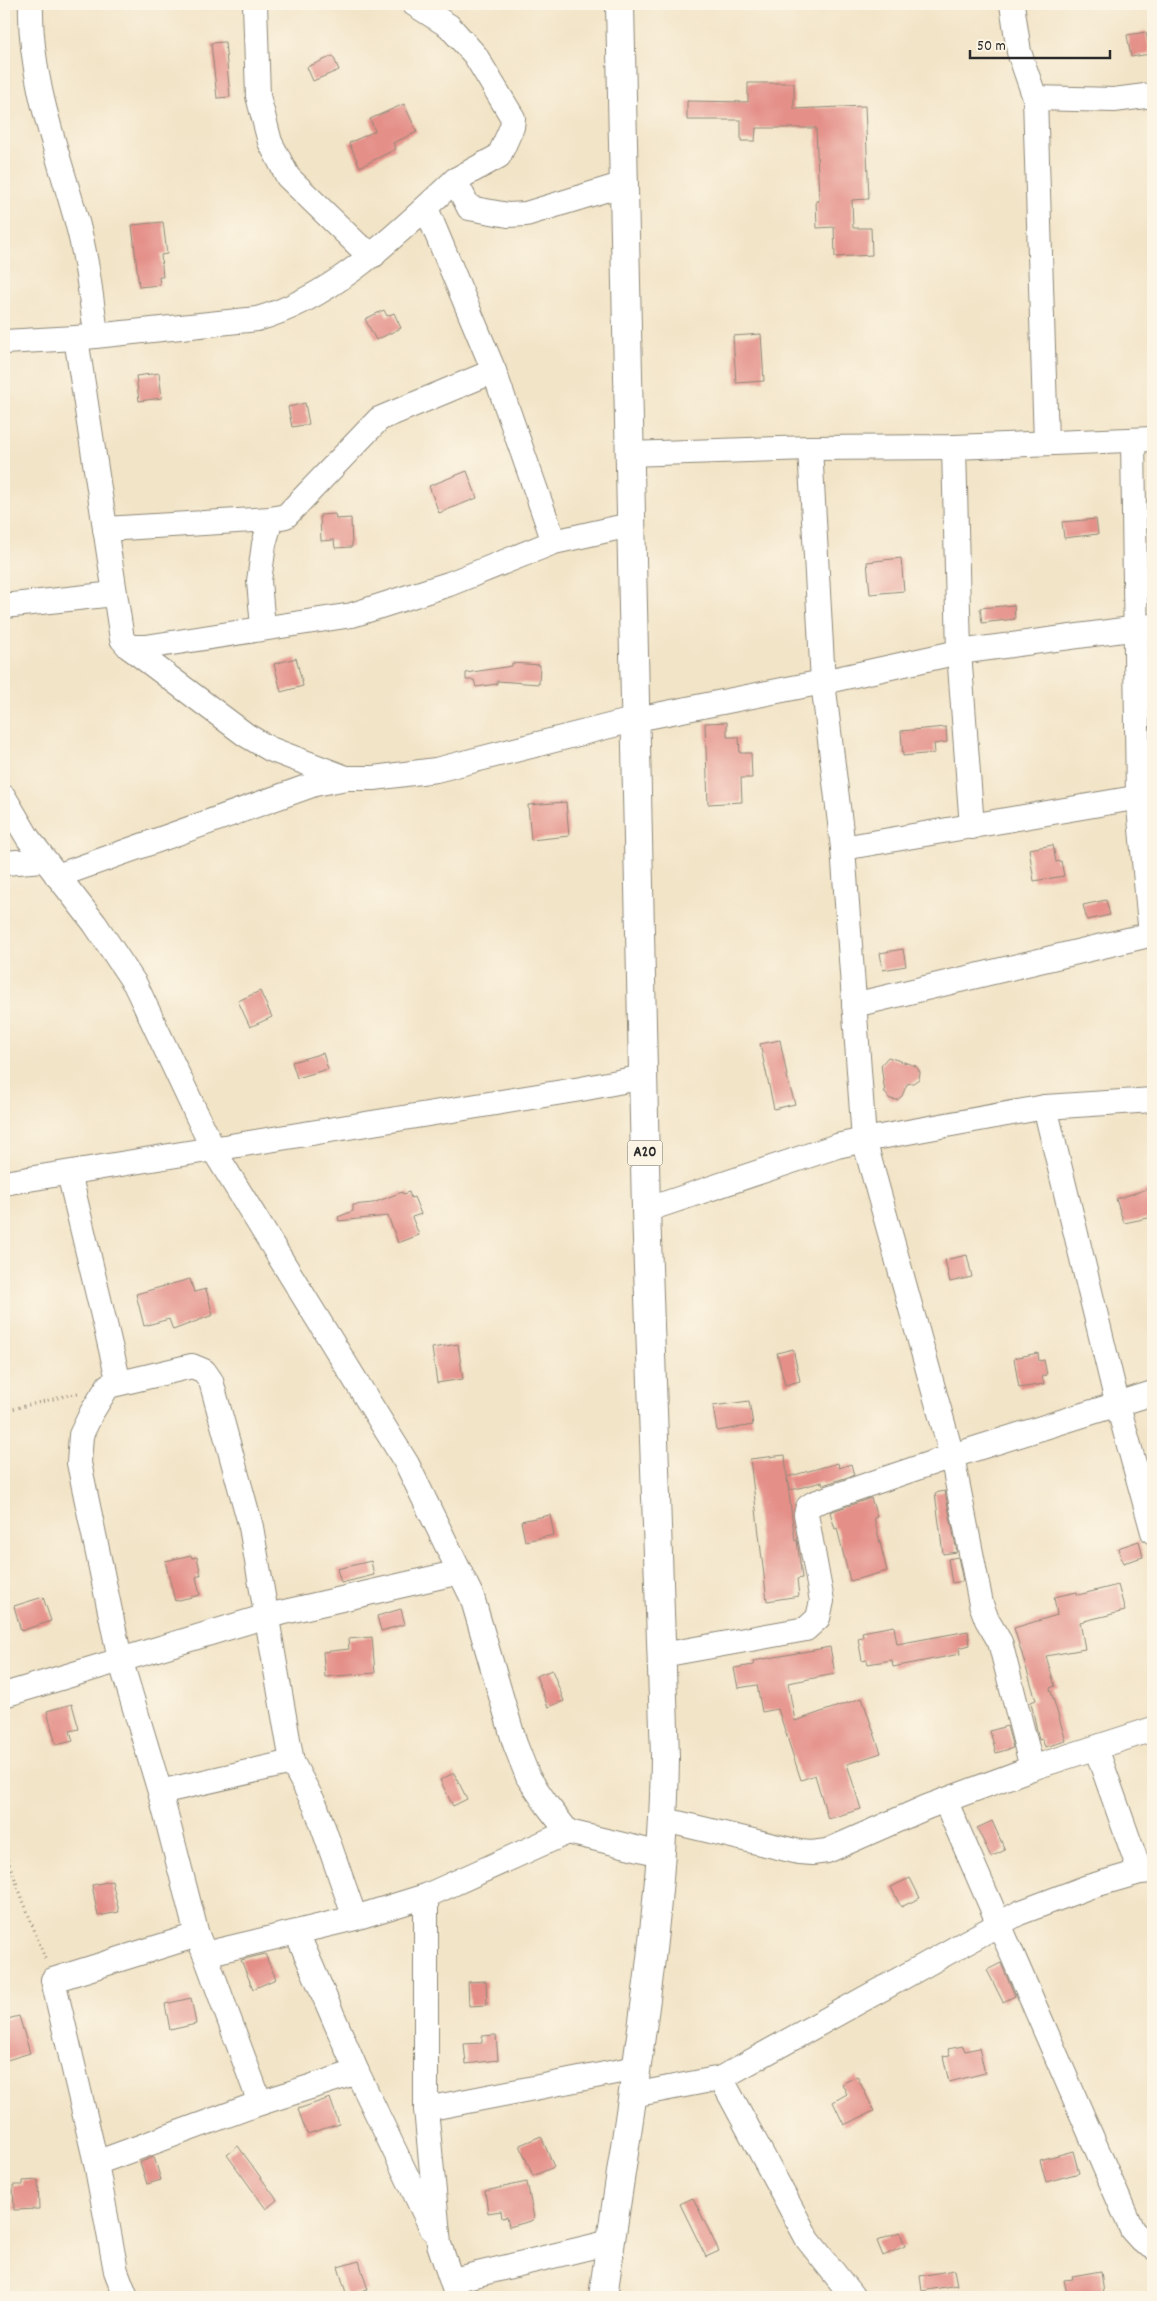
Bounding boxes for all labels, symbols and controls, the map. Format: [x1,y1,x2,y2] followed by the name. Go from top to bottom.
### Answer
[970,28,1110,60] scale bar
[977,36,1006,58] text: 50 m
[628,1140,662,1166] road number: A20

